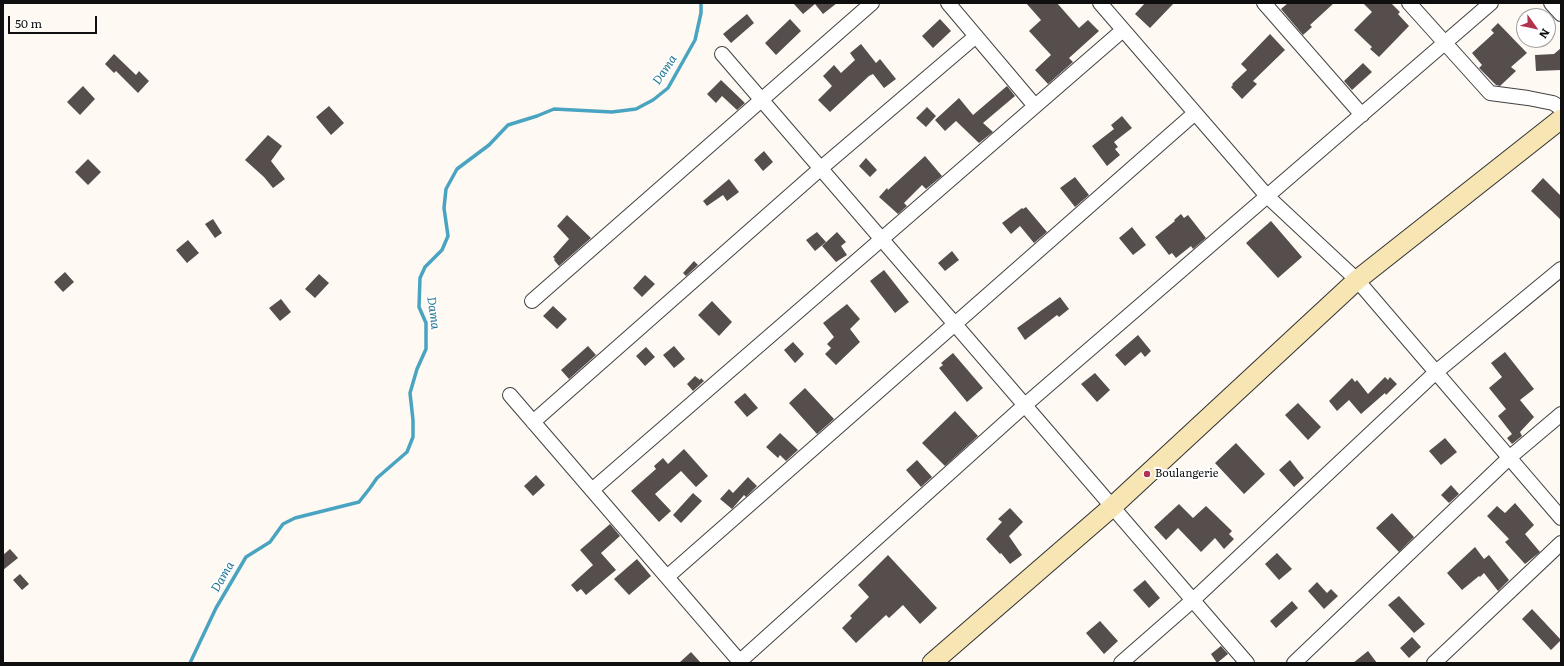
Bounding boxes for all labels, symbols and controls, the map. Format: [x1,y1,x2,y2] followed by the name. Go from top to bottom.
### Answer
[10,8,99,34] scale bar
[1516,8,1556,48] north arrow
[15,14,42,32] text: 50 m
[1536,26,1554,42] text: N
[650,52,680,88] water label: Dama
[424,296,442,330] water label: Dama
[1155,467,1219,481] place label: Boulangerie
[1142,469,1152,479] marker: Boulangerie
[209,559,237,595] water label: Dama

